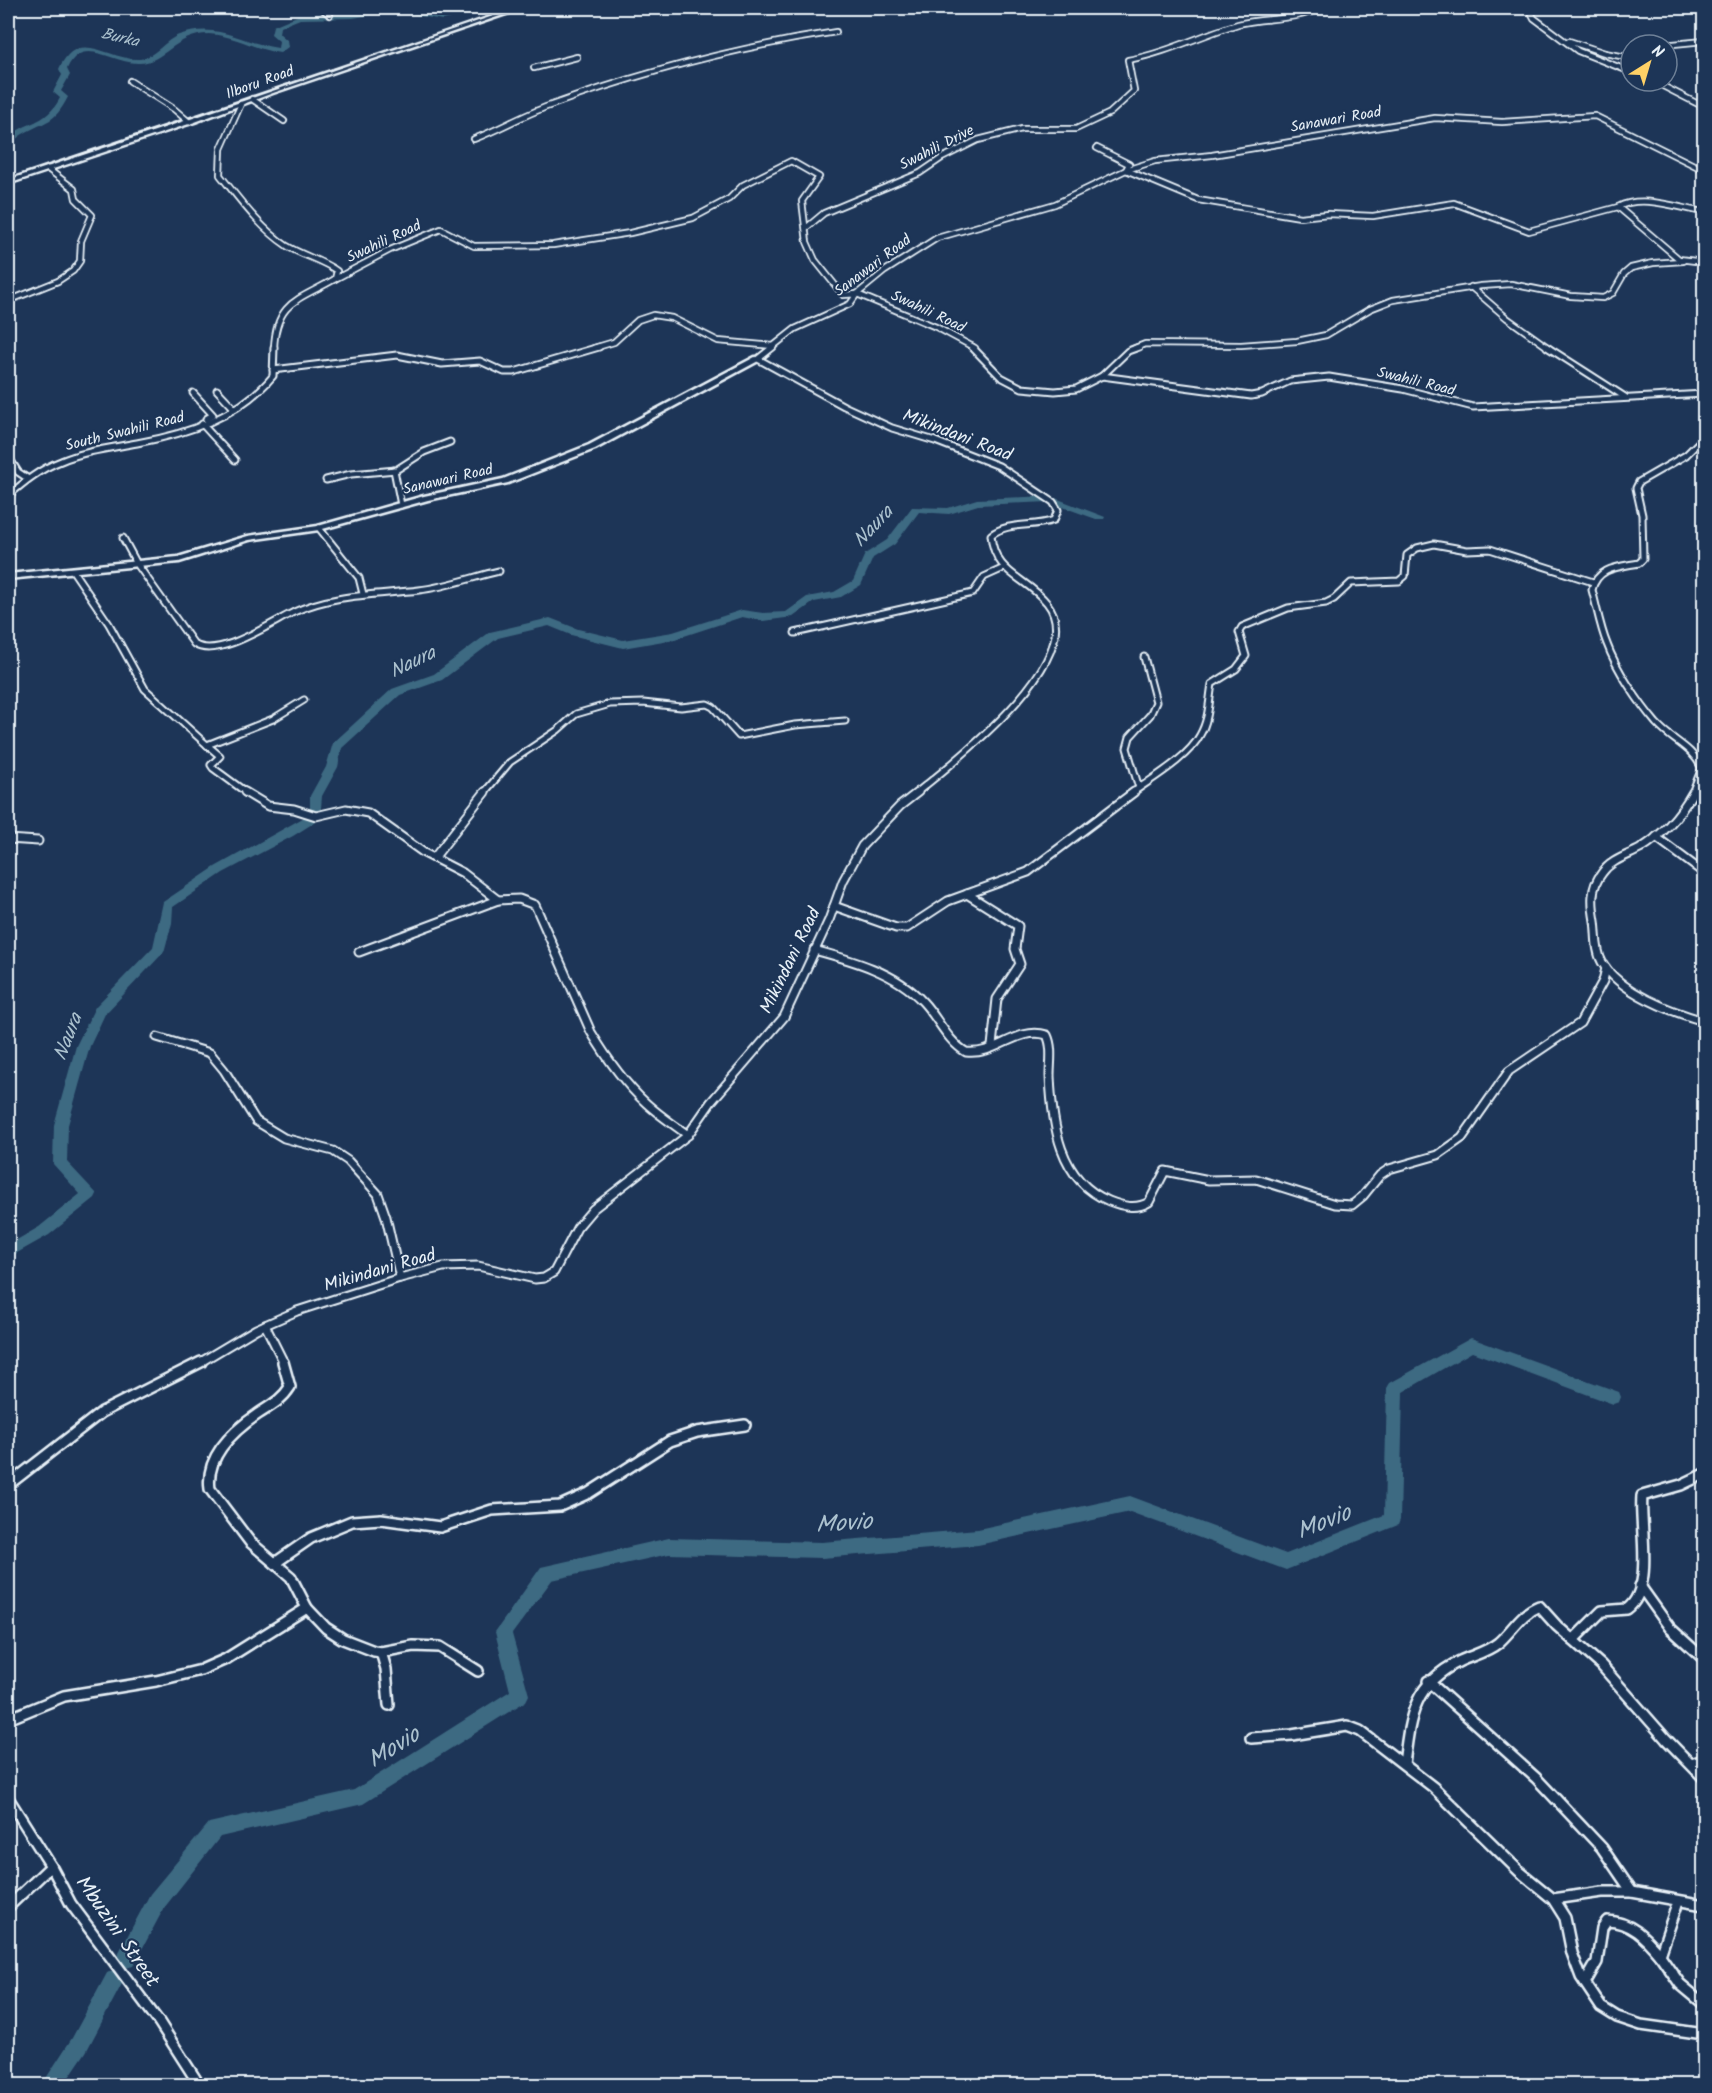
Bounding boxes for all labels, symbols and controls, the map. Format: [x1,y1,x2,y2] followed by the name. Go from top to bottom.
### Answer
[99,22,143,55] water label: Burka
[1619,33,1679,93] north arrow
[1646,39,1669,65] text: N
[222,59,298,106] street label: Ilboru Road
[1289,100,1384,140] street label: Sanawari Road
[895,119,979,177] street label: Swahili Drive
[343,214,426,270] street label: Swahili Road
[829,228,917,303] street label: Sanawari Road
[887,284,970,340] street label: Swahili Road
[1374,361,1458,403] street label: Swahili Road
[898,402,1017,471] street label: Mikindani Road
[63,405,188,458] street label: South Swahili Road
[401,458,496,502] street label: Sanawari Road
[846,497,903,556] water label: Naura
[384,637,443,688] water label: Naura
[753,902,830,1019] street label: Mikindani Road
[45,1007,93,1065] water label: Naura
[321,1241,440,1301] street label: Mikindani Road
[1290,1494,1359,1552] water label: Movio
[814,1502,876,1545] water label: Movio
[360,1715,430,1780] water label: Movio
[66,1869,168,1995] street label: Mbuzini Street

